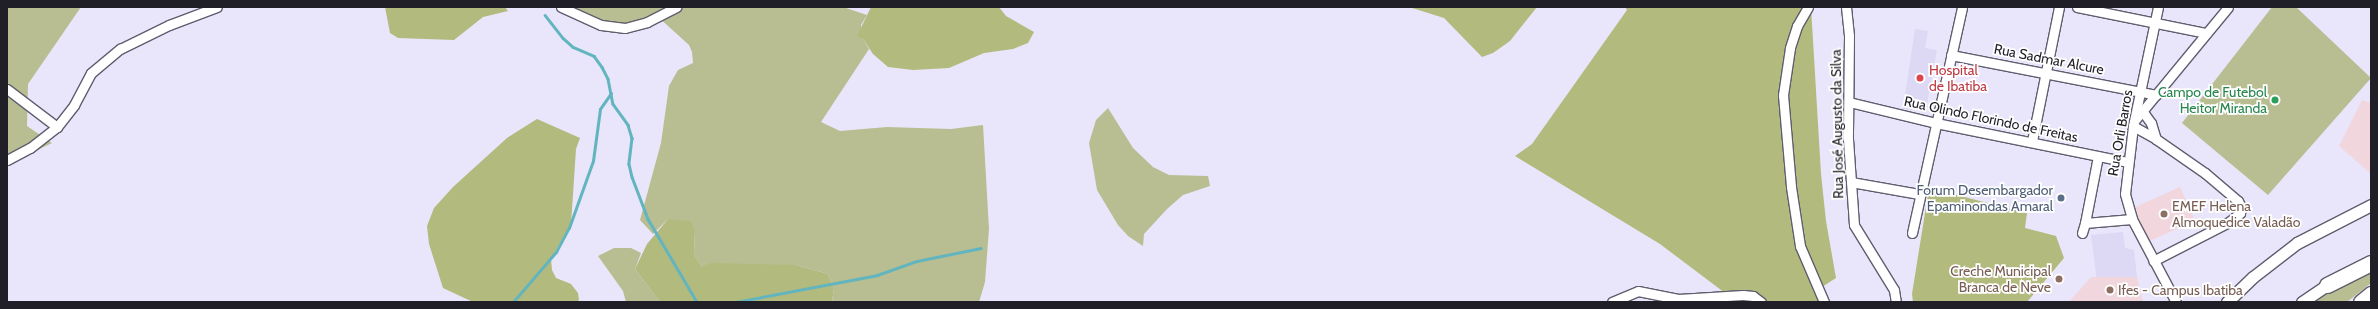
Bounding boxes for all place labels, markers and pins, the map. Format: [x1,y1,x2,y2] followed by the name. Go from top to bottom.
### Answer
[1929,62,1987,94] place label: Hospital de Ibatiba
[1914,72,1926,84] marker: Hospital de Ibatiba
[2158,84,2267,116] place label: Campo de Futebol Heitor Miranda
[2270,95,2280,105] marker: Campo de Futebol Heitor Miranda
[1916,182,2053,214] place label: Forum Desembargador Epaminondas Amaral
[2056,193,2066,203] marker: Forum Desembargador Epaminondas Amaral
[2172,198,2300,230] place label: EMEF Helena Almoquedice Valadão
[2159,209,2169,219] marker: EMEF Helena Almoquedice Valadão
[1950,263,2051,296] place label: Creche Municipal Branca de Neve
[2054,274,2064,284] marker: Creche Municipal Branca de Neve
[2118,282,2243,298] place label: Ifes - Campus Ibatiba
[2105,285,2115,295] marker: Ifes - Campus Ibatiba

